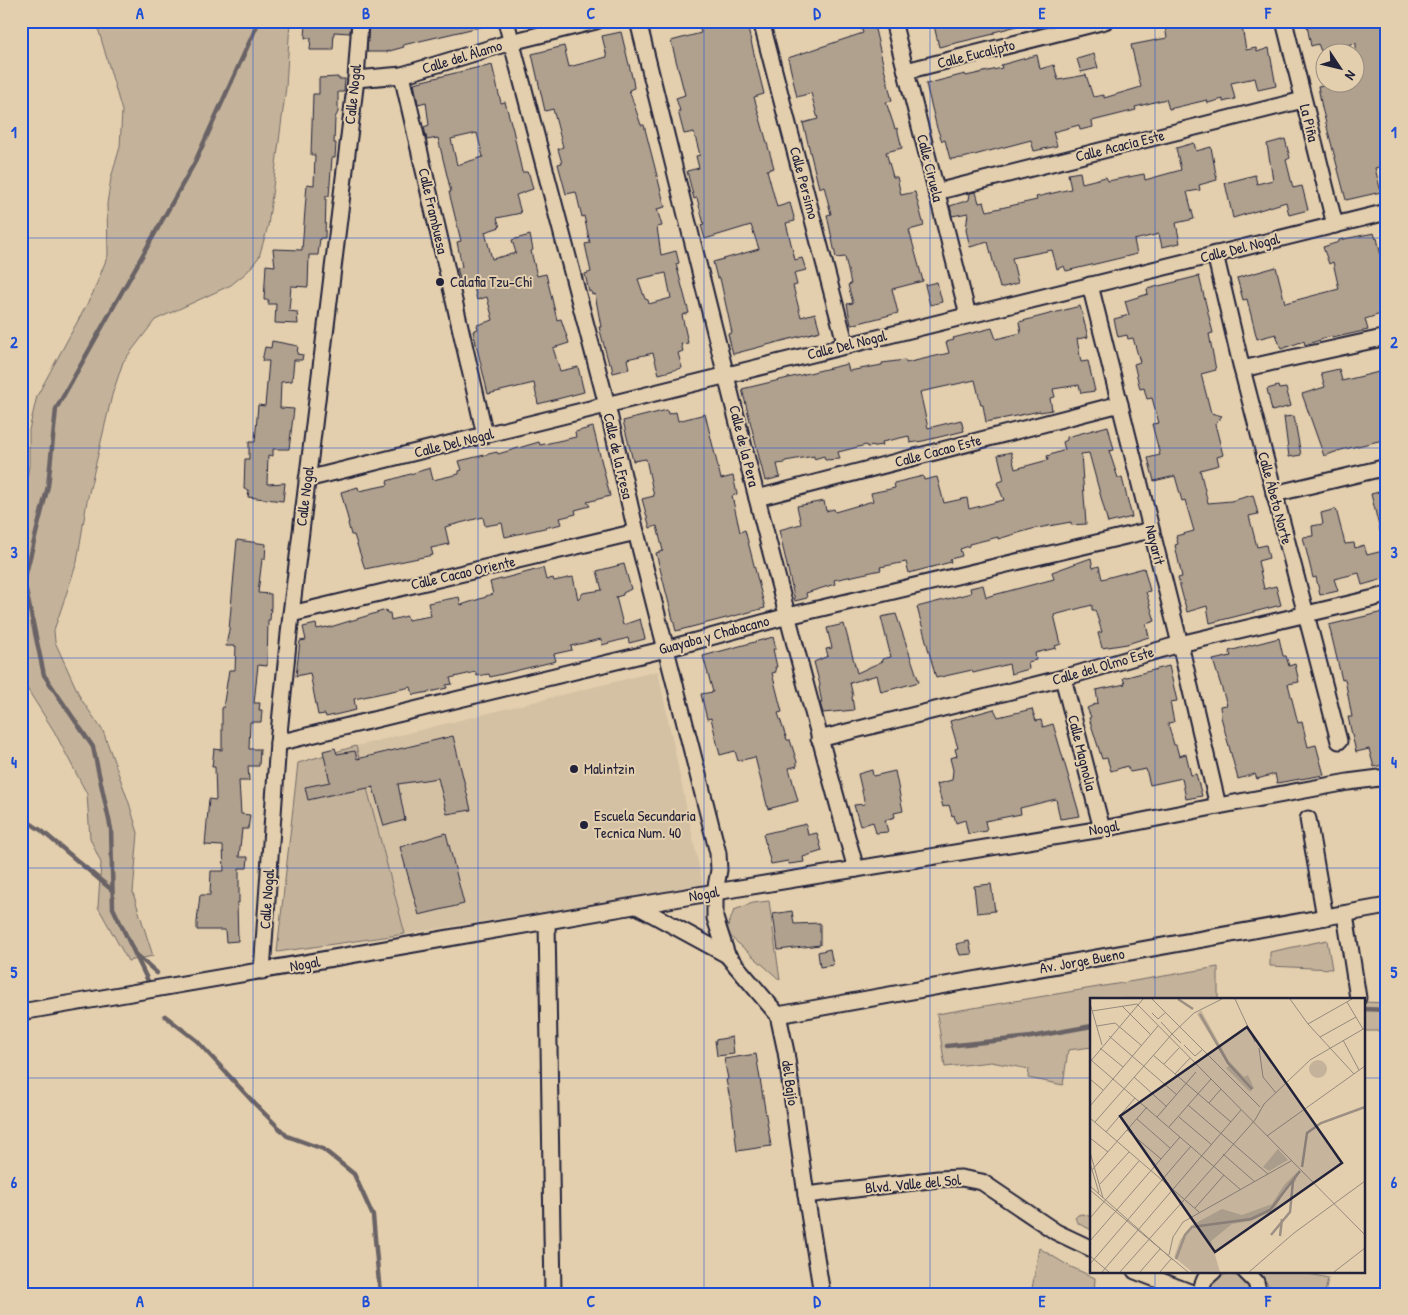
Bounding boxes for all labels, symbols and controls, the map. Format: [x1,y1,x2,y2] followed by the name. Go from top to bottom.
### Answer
[136,2,144,24] text: A
[362,2,370,24] text: B
[587,2,596,24] text: C
[813,2,821,24] text: D
[1038,2,1046,24] text: E
[1264,2,1272,24] text: F
[419,34,504,79] street label: Calle del Álamo
[935,34,1017,73] street label: Calle Eucalipto
[1316,42,1366,92] north arrow
[339,63,366,125] street label: Calle Nogal
[1341,67,1361,85] text: N
[1295,102,1324,144] street label: La Piña
[11,121,17,143] text: 1
[1391,121,1397,143] text: 1
[1073,124,1167,167] street label: Calle Acacia Este
[912,132,949,204] street label: Calle Ciruela
[785,144,824,221] street label: Calle Persimo
[413,166,454,256] street label: Calle Frambuesa
[1198,228,1282,268] street label: Calle Del Nogal
[450,271,533,292] place label: Calafia Tzu-Chi
[434,276,446,288] marker: Calafia Tzu-Chi
[805,325,889,365] street label: Calle Del Nogal
[10,331,18,353] text: 2
[1390,331,1398,353] text: 2
[724,403,765,489] street label: Calle de la Pera
[598,411,639,501] street label: Calle de la Fresa
[412,423,496,463] street label: Calle Del Nogal
[892,429,984,472] street label: Calle Cacao Este
[1253,449,1298,547] street label: Calle Ábeto Norte
[290,465,319,527] street label: Calle Nogal
[1140,523,1171,568] street label: Nayarit
[10,541,18,563] text: 3
[1390,541,1398,563] text: 3
[409,550,517,595] street label: Calle Cacao Oriente
[656,610,771,659] street label: Guayaba y Chabacano
[1050,641,1156,690] street label: Calle del Olmo Este
[1063,713,1102,793] street label: Calle Magnolia
[11,751,17,773] text: 4
[1391,751,1397,773] text: 4
[584,758,635,779] place label: Malintzin
[568,763,580,775] marker: Malintzin
[594,805,696,843] place label: Escuela Secundaria Tecnica Num. 40
[1087,815,1121,841] street label: Nogal
[578,819,590,831] marker: Escuela Secundaria Tecnica Num. 40
[254,868,279,930] street label: Calle Nogal
[687,881,721,907] street label: Nogal
[1038,943,1126,978] street label: Av. Jorge Bueno
[288,951,322,977] street label: Nogal
[11,961,18,983] text: 5
[1391,961,1398,983] text: 5
[1090,998,1366,1272] inset map
[777,1059,804,1107] street label: del Bajío
[864,1169,962,1198] street label: Blvd. Valle del Sol
[11,1171,18,1193] text: 6
[1391,1171,1398,1193] text: 6
[136,1290,144,1312] text: A
[362,1290,370,1312] text: B
[587,1290,596,1312] text: C
[813,1290,821,1312] text: D
[1038,1290,1046,1312] text: E
[1264,1290,1272,1312] text: F

